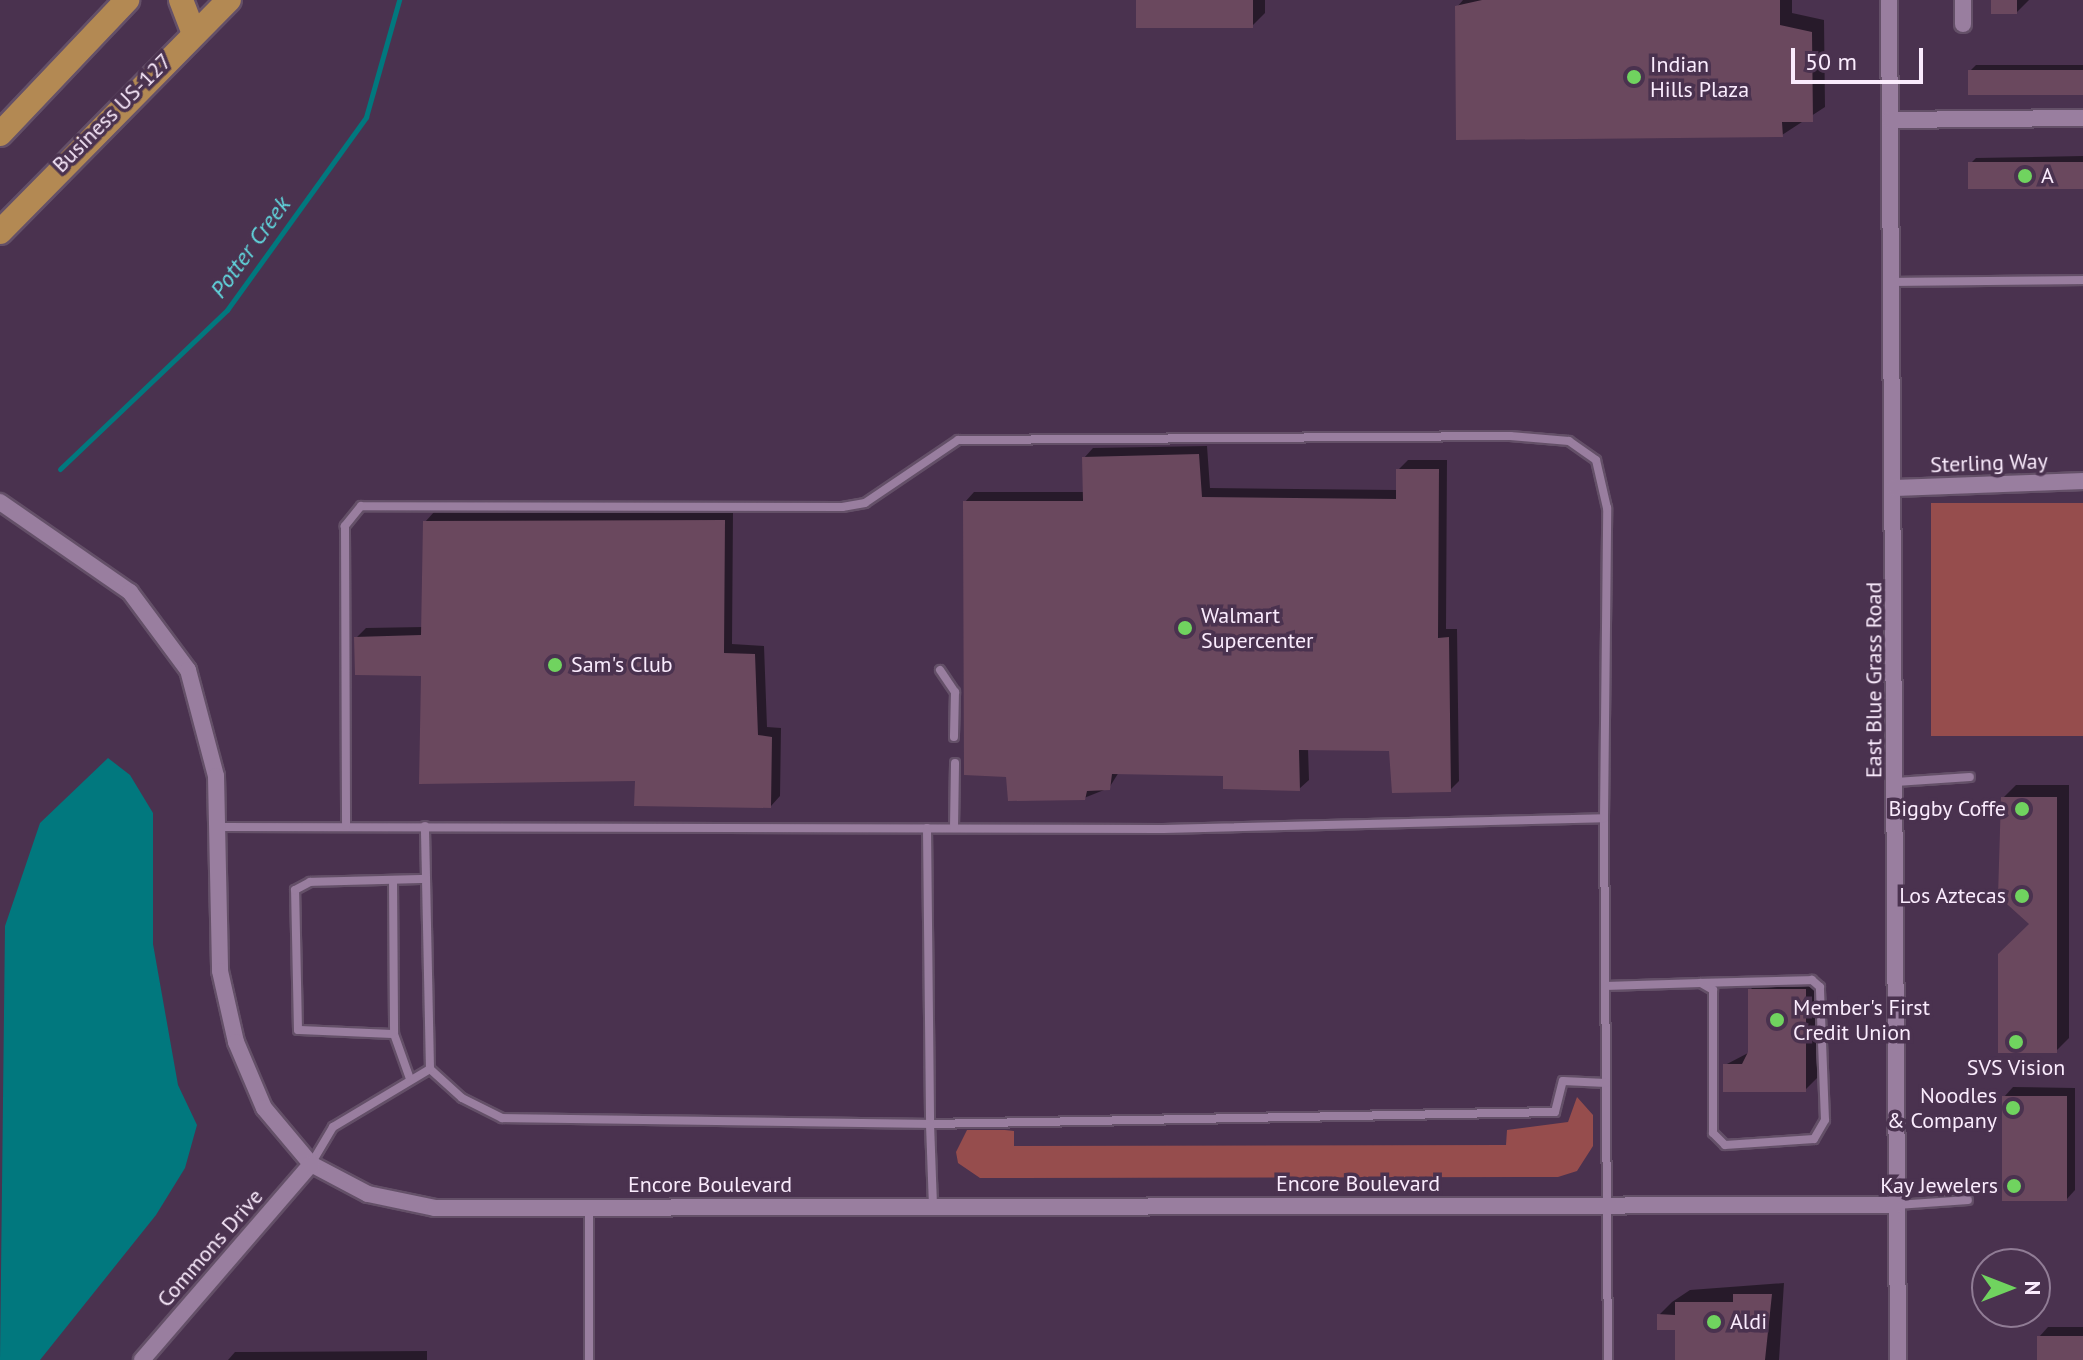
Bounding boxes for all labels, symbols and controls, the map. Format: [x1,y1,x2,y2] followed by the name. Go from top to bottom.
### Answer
[1795,32,1927,82] scale bar
[1805,46,1857,77] text: 50 m
[47,48,177,178] street label: Business US-127
[1650,51,1749,102] place label: Indian Hills Plaza
[1625,68,1643,86] marker: Indian Hills Plaza
[2041,163,2054,189] place label: A
[2016,167,2034,185] marker: A
[204,191,296,303] water label: Potter Creek
[1930,448,2048,478] street label: Sterling Way
[1861,582,1887,778] street label: East Blue Grass Road
[1201,602,1314,654] place label: Walmart Supercenter
[1176,619,1194,637] marker: Walmart Supercenter
[571,652,673,678] place label: Sam's Club
[546,656,564,674] marker: Sam's Club
[1888,796,2006,822] place label: Biggby Coffe
[2013,800,2031,818] marker: Biggby Coffe
[1899,883,2006,909] place label: Los Aztecas
[2013,887,2031,905] marker: Los Aztecas
[1793,994,1930,1046] place label: Member's First Credit Union
[1768,1011,1786,1029] marker: Member's First Credit Union
[2007,1033,2025,1051] marker: SVS Vision
[1966,1055,2066,1081] place label: SVS Vision
[1887,1082,1997,1134] place label: Noodles & Company
[2004,1099,2022,1117] marker: Noodles & Company
[1276,1171,1440,1197] street label: Encore Boulevard
[628,1172,792,1198] street label: Encore Boulevard
[1879,1173,1998,1199] place label: Kay Jewelers
[2005,1177,2023,1195] marker: Kay Jewelers
[152,1184,268,1312] street label: Commons Drive
[1971,1248,2051,1328] north arrow
[2019,1281,2047,1295] text: N
[1730,1309,1767,1335] place label: Aldi
[1705,1313,1723,1331] marker: Aldi

